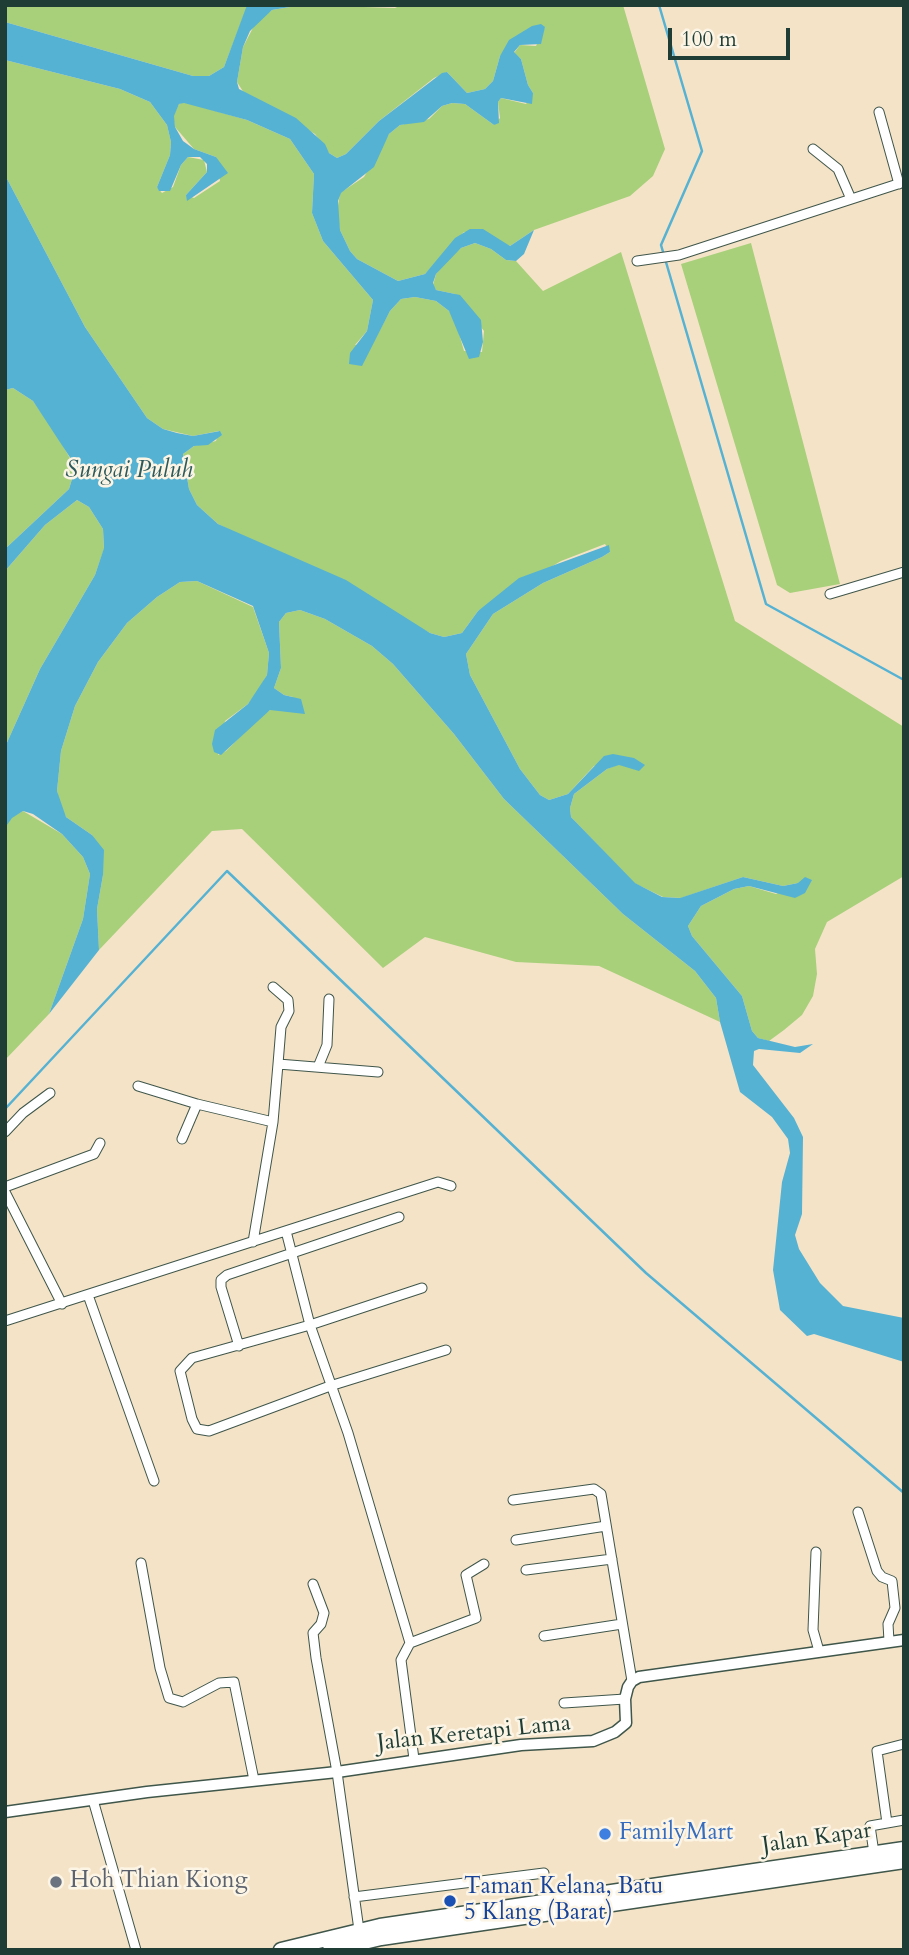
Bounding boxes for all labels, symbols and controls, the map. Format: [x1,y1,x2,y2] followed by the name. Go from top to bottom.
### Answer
[671,14,794,58] scale bar
[681,25,737,54] text: 100 m
[65,457,193,485] water label: Sungai Puluh
[376,1710,572,1758] street label: Jalan Keretapi Lama
[760,1818,874,1860] street label: Jalan Kapar
[619,1820,733,1848] place label: FamilyMart
[597,1826,613,1842] marker: FamilyMart
[70,1868,248,1896] place label: Hoh Thian Kiong
[48,1874,64,1890] marker: Hoh Thian Kiong
[464,1874,663,1928] place label: Taman Kelana, Batu 5 Klang (Barat)
[442,1893,458,1909] marker: Taman Kelana, Batu 5 Klang (Barat)

